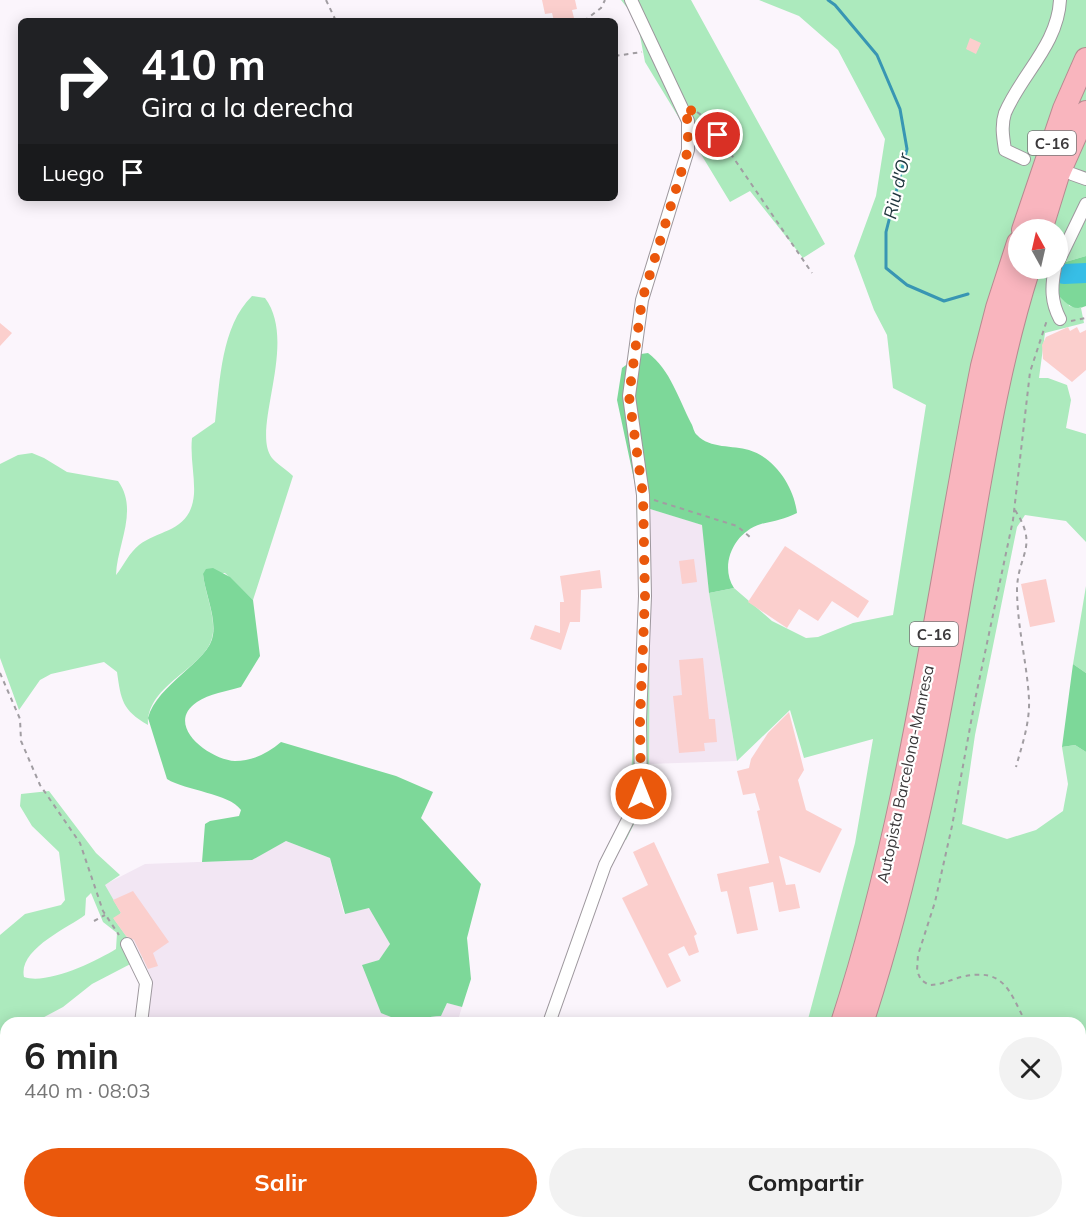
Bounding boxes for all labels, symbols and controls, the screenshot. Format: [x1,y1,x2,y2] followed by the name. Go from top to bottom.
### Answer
[141,38,266,91] text: 410 m
[42,42,120,120] icon: right
[141,90,354,124] text: Gira a la derecha
[692,109,743,160] pin
[701,118,734,151] icon: arrive
[1028,131,1076,155] road number: C-16
[878,149,916,221] water label: Riu d'Or
[116,156,149,189] icon: arrive
[42,159,104,187] text: Luego
[1008,219,1068,279] north arrow
[1008,219,1068,279] map controls
[910,622,958,646] road number: C-16
[872,663,938,885] street label: Autopista Barcelona-Manresa
[609,762,673,826] position arrow
[24,1033,119,1078] text: 6 min
[999,1037,1062,1100] button: close
[24,1078,150,1103] text: 440 m · 08:03
[24,1148,537,1217] button: Salir
[549,1148,1062,1217] button: Compartir

